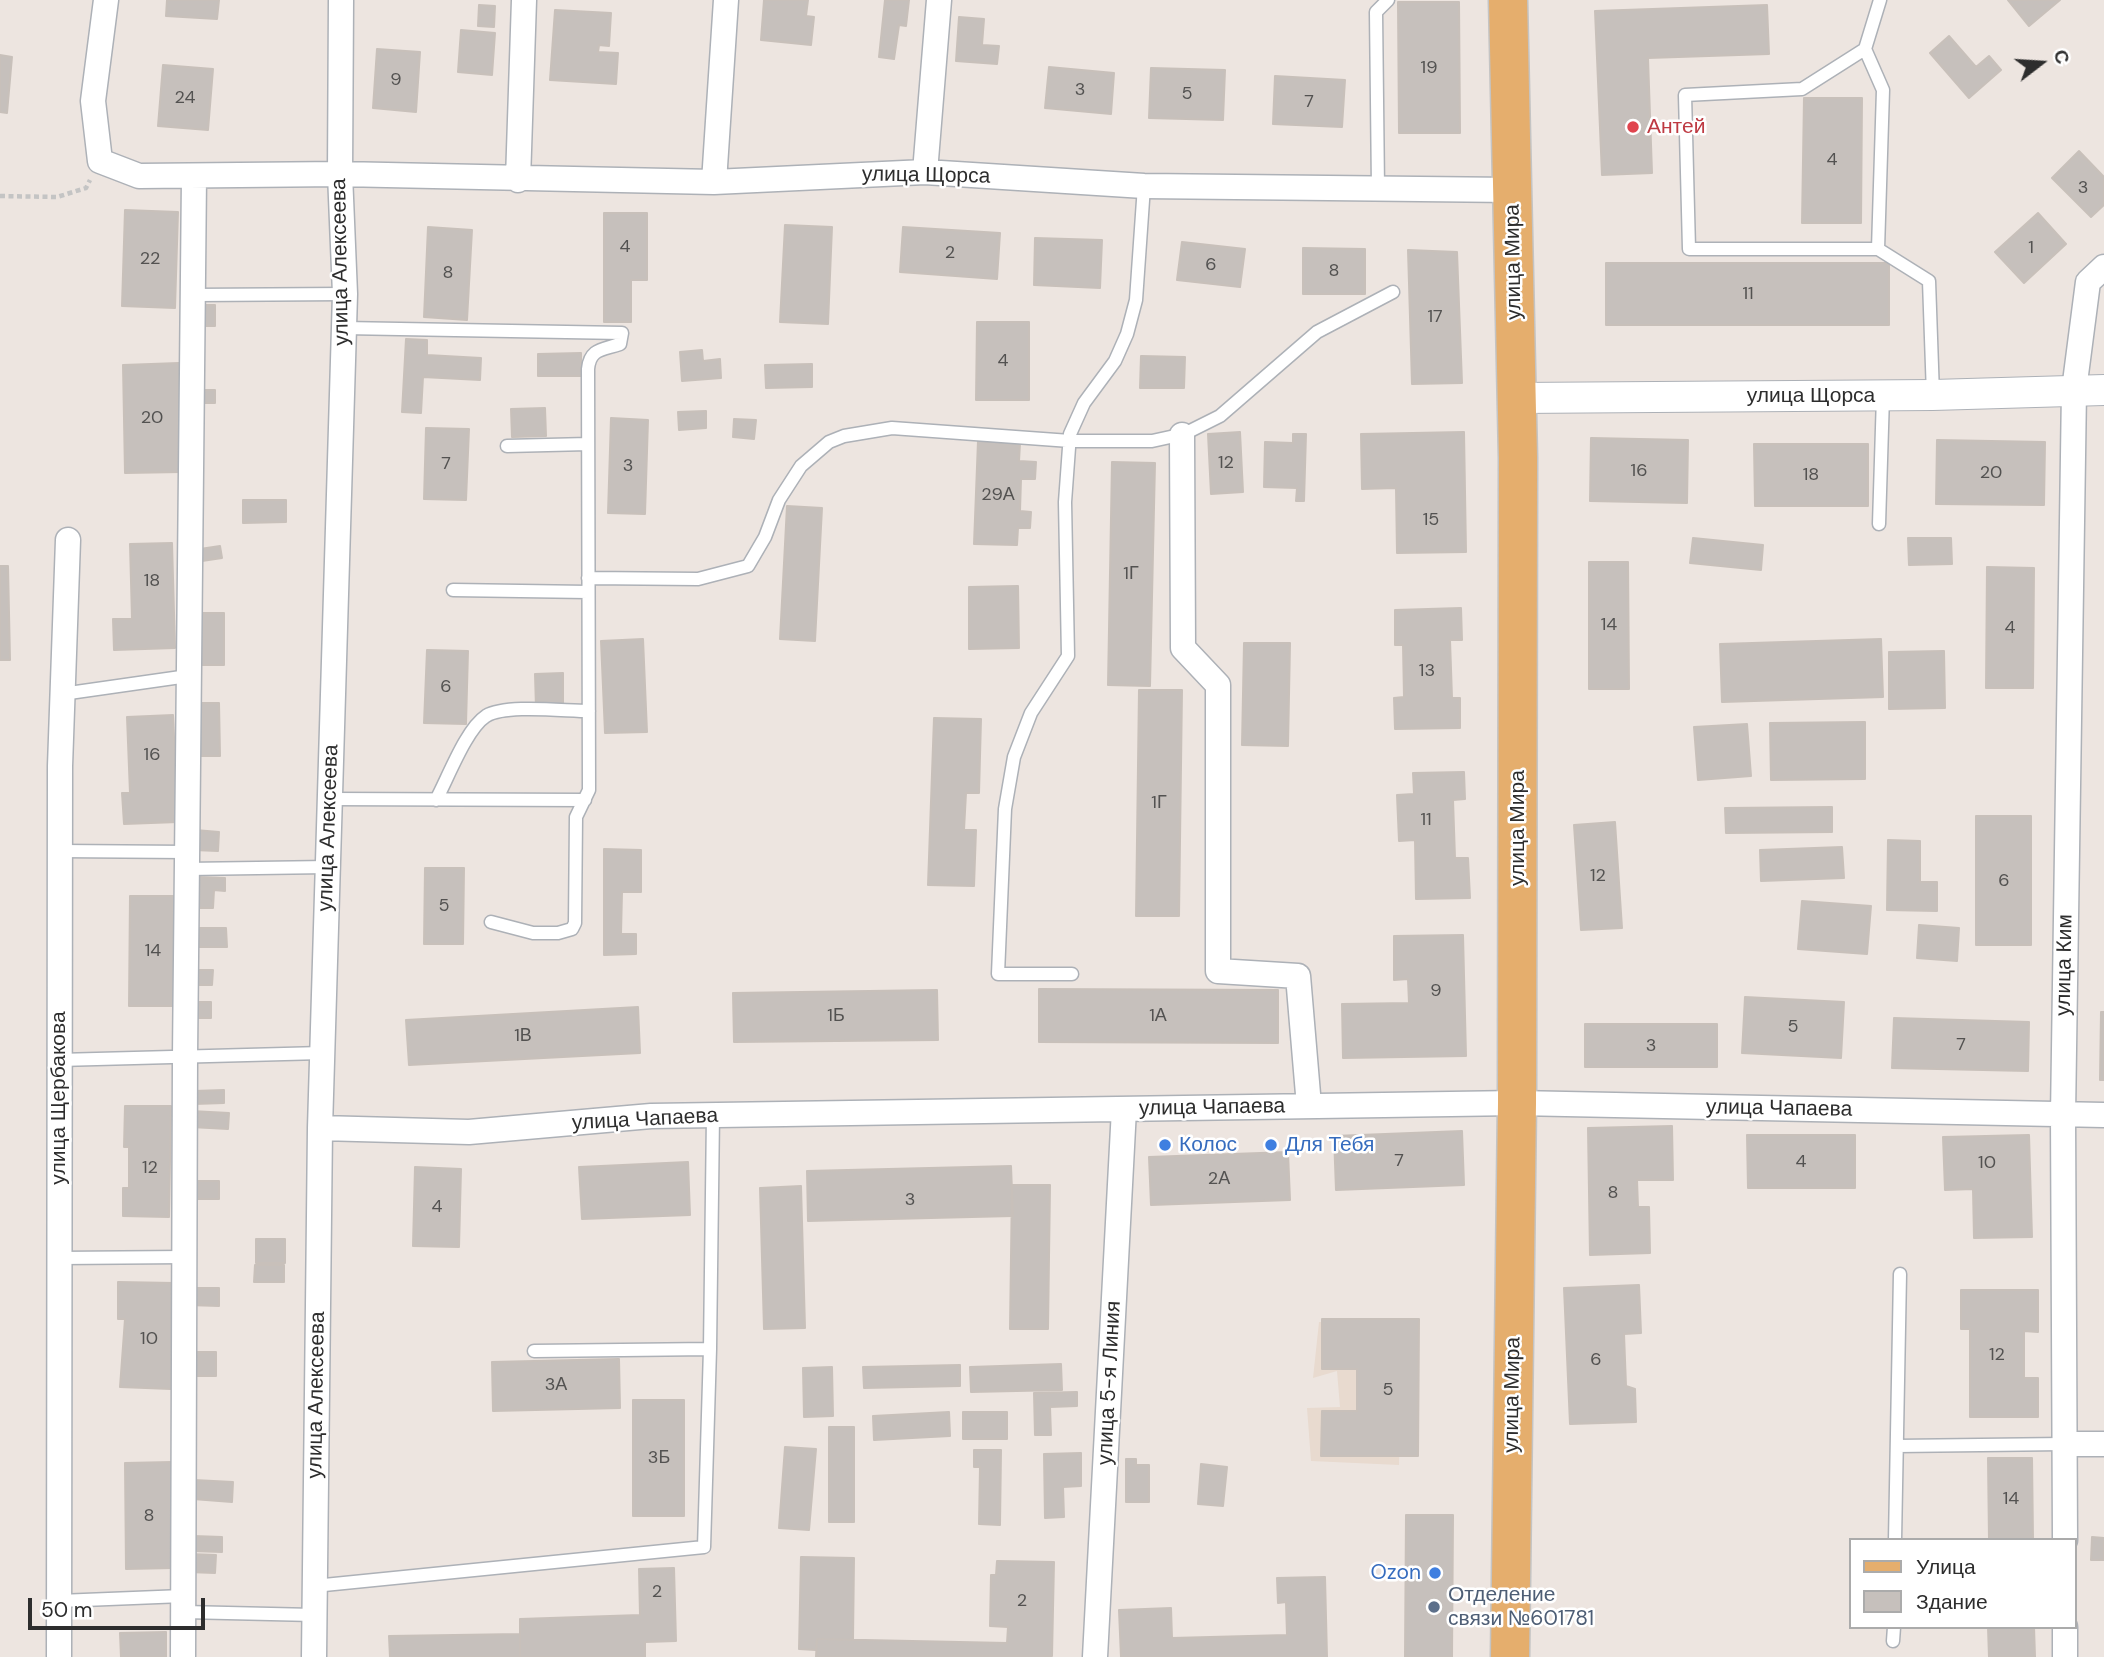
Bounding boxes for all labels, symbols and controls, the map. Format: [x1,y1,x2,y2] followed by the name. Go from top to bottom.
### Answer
[2006,28,2076,98] north arrow
[2048,46,2076,67] text: С
[1421,57,1437,79] house number: 19
[390,69,402,91] house number: 9
[1075,79,1085,101] house number: 3
[1182,83,1192,105] house number: 5
[175,87,195,109] house number: 24
[1304,91,1314,113] house number: 7
[1647,114,1705,140] place label: Антей
[1625,119,1641,135] marker: Антей
[1827,149,1837,171] house number: 4
[862,162,990,190] street label: улица Щорса
[2078,177,2088,199] house number: 3
[327,178,355,346] street label: улица Алексеева
[1500,204,1528,320] street label: улица Мира
[620,236,630,258] house number: 4
[2028,237,2034,259] house number: 1
[945,242,955,264] house number: 2
[140,248,160,270] house number: 22
[1205,254,1217,276] house number: 6
[1329,260,1339,282] house number: 8
[443,262,453,284] house number: 8
[1742,283,1754,305] house number: 11
[1427,306,1443,328] house number: 17
[998,350,1008,372] house number: 4
[1747,383,1875,409] street label: улица Щорса
[141,407,163,429] house number: 20
[1218,452,1234,474] house number: 12
[441,453,451,475] house number: 7
[623,455,633,477] house number: 3
[1631,460,1647,482] house number: 16
[1980,462,2002,484] house number: 20
[1803,464,1819,486] house number: 18
[981,484,1015,506] house number: 29А
[1423,509,1439,531] house number: 15
[1123,563,1139,585] house number: 1Г
[144,570,160,592] house number: 18
[1601,614,1617,636] house number: 14
[2005,617,2015,639] house number: 4
[1419,660,1435,682] house number: 13
[440,676,452,698] house number: 6
[144,744,160,766] house number: 16
[313,744,345,912] street label: улица Алексеева
[1505,770,1531,886] street label: улица Мира
[1151,792,1167,814] house number: 1Г
[1420,809,1432,831] house number: 11
[1590,865,1606,887] house number: 12
[1998,870,2010,892] house number: 6
[439,895,449,917] house number: 5
[2052,914,2078,1016] street label: улица Ким
[145,940,161,962] house number: 14
[1430,980,1442,1002] house number: 9
[827,1005,845,1027] house number: 1Б
[1149,1005,1167,1027] house number: 1А
[46,1011,72,1185] street label: улица Щербакова
[1788,1016,1798,1038] house number: 5
[514,1025,532,1047] house number: 1В
[1956,1034,1966,1056] house number: 7
[1646,1035,1656,1057] house number: 3
[1139,1094,1285,1122] street label: улица Чапаева
[1706,1095,1852,1123] street label: улица Чапаева
[571,1104,719,1136] street label: улица Чапаева
[1179,1132,1237,1158] place label: Колос
[1285,1132,1374,1158] place label: Для Тебя
[1157,1137,1173,1153] marker: Колос
[1263,1137,1279,1153] marker: Для Тебя
[1394,1150,1404,1172] house number: 7
[1796,1151,1806,1173] house number: 4
[1978,1152,1996,1174] house number: 10
[142,1157,158,1179] house number: 12
[1208,1168,1230,1190] house number: 2А
[1608,1182,1618,1204] house number: 8
[905,1189,915,1211] house number: 3
[432,1196,442,1218] house number: 4
[1093,1300,1127,1466] street label: улица 5-я Линия
[303,1311,331,1479] street label: улица Алексеева
[140,1328,158,1350] house number: 10
[1499,1337,1527,1453] street label: улица Мира
[1989,1344,2005,1366] house number: 12
[1590,1349,1602,1371] house number: 6
[545,1374,567,1396] house number: 3А
[1383,1379,1393,1401] house number: 5
[648,1447,670,1469] house number: 3Б
[2003,1488,2019,1510] house number: 14
[144,1505,154,1527] house number: 8
[1848,1538,2076,1629] legend
[1916,1553,1976,1581] text: Улица
[1371,1560,1421,1586] place label: Ozon
[1427,1565,1443,1581] marker: Ozon
[652,1581,662,1603] house number: 2
[1448,1582,1594,1632] place label: Отделение связи №601781
[32,1584,208,1628] scale bar
[1916,1588,1988,1616] text: Здание
[1017,1590,1027,1612] house number: 2
[41,1596,92,1624] text: 50 m
[1426,1599,1442,1615] marker: Отделение связи №601781

